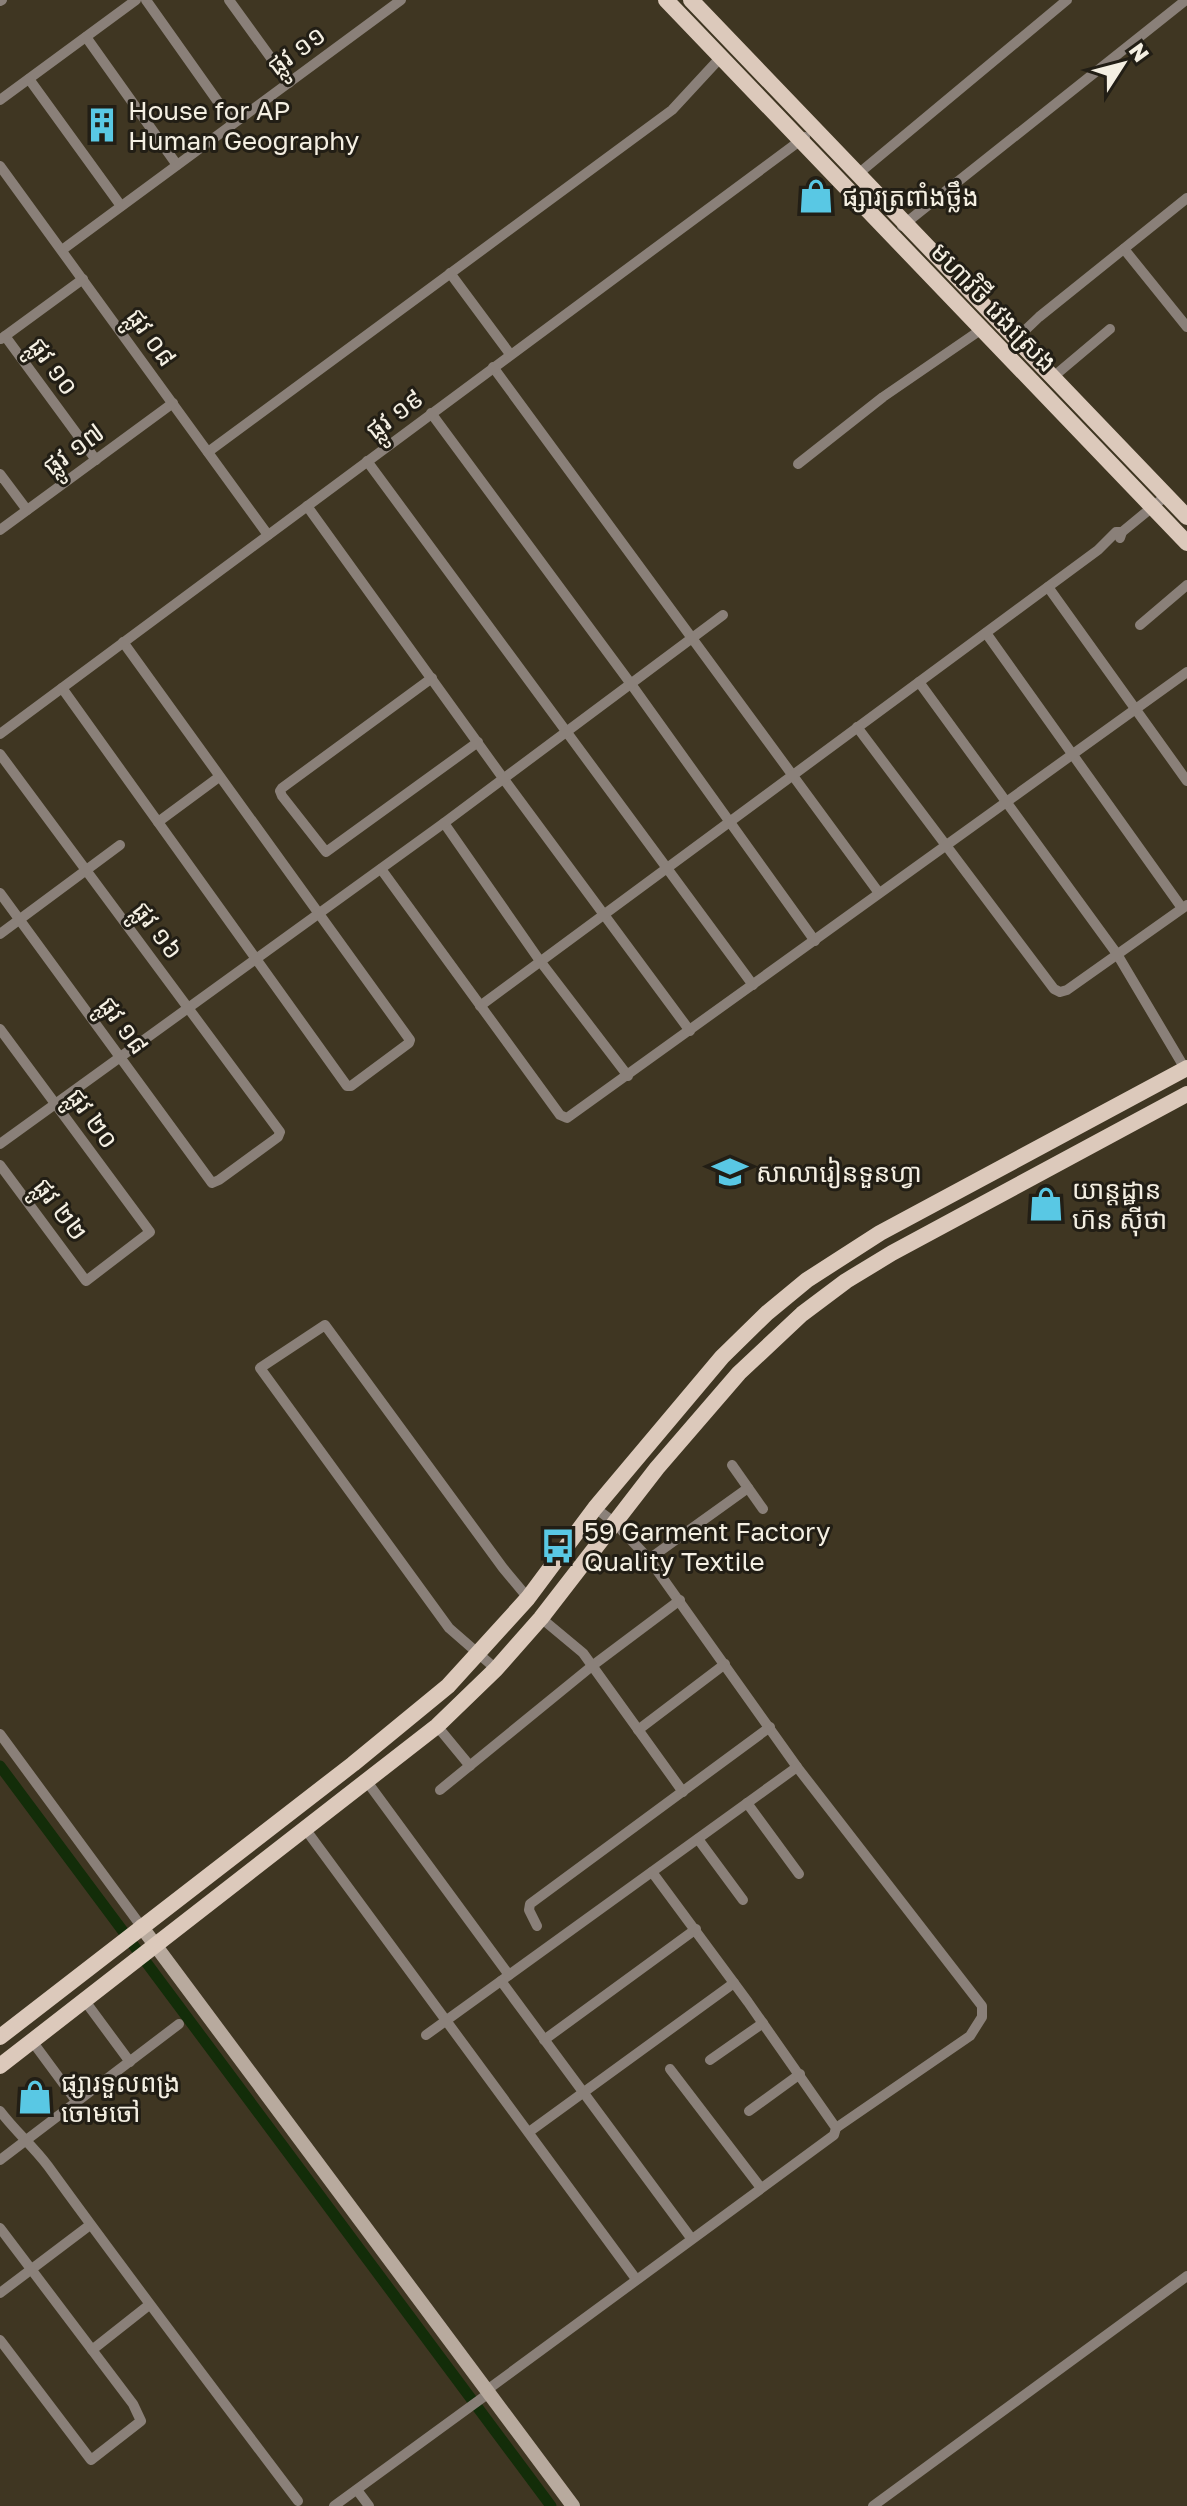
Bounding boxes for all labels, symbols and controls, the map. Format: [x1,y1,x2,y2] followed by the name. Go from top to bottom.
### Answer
[261,18,336,89] street label: ផ្លូវ ១១
[1083,24,1163,104] north arrow
[1124,37,1155,67] text: N
[128,95,360,156] place label: House for AP Human Geography
[83,106,121,144] building icon: House for AP Human Geography
[797,177,835,215] shop icon: ផ្សារត្រពាំងថ្លឹង
[842,180,979,213] place label: ផ្សារត្រពាំងថ្លឹង
[924,236,1063,379] street label: មហាវិថី វេងស្រេង
[113,302,184,377] street label: ផ្លូវ ០៨
[15,331,86,406] street label: ផ្លូវ ១០
[359,382,434,453] street label: ផ្លូវ ១៩
[36,416,115,489] street label: ផ្លូវ ១៧
[119,895,190,970] street label: ផ្លូវ ១៦
[85,990,156,1065] street label: ផ្លូវ ១៨
[54,1082,125,1160] street label: ផ្លូវ ២០
[711,1153,749,1191] school or university icon: សាលារៀនទួនហ្វា
[756,1156,922,1189] place label: សាលារៀនទួនហ្វា
[20,1171,95,1252] street label: ផ្លូវ ២២
[1072,1174,1167,1236] place label: យាន្ដដ្ឋាន ហ៊ន ស៊ីថា
[1027,1185,1065,1223] shop icon: យាន្ដដ្ឋាន ហ៊ន ស៊ីថា
[584,1516,831,1577] place label: 59 Garment Factory Quality Textile
[539,1527,577,1565] bus stop icon: 59 Garment Factory Quality Textile
[61,2067,180,2128] place label: ផ្សារទួលពង្រ ចោមចៅ
[16,2078,54,2116] shop icon: ផ្សារទួលពង្រ ចោមចៅ

